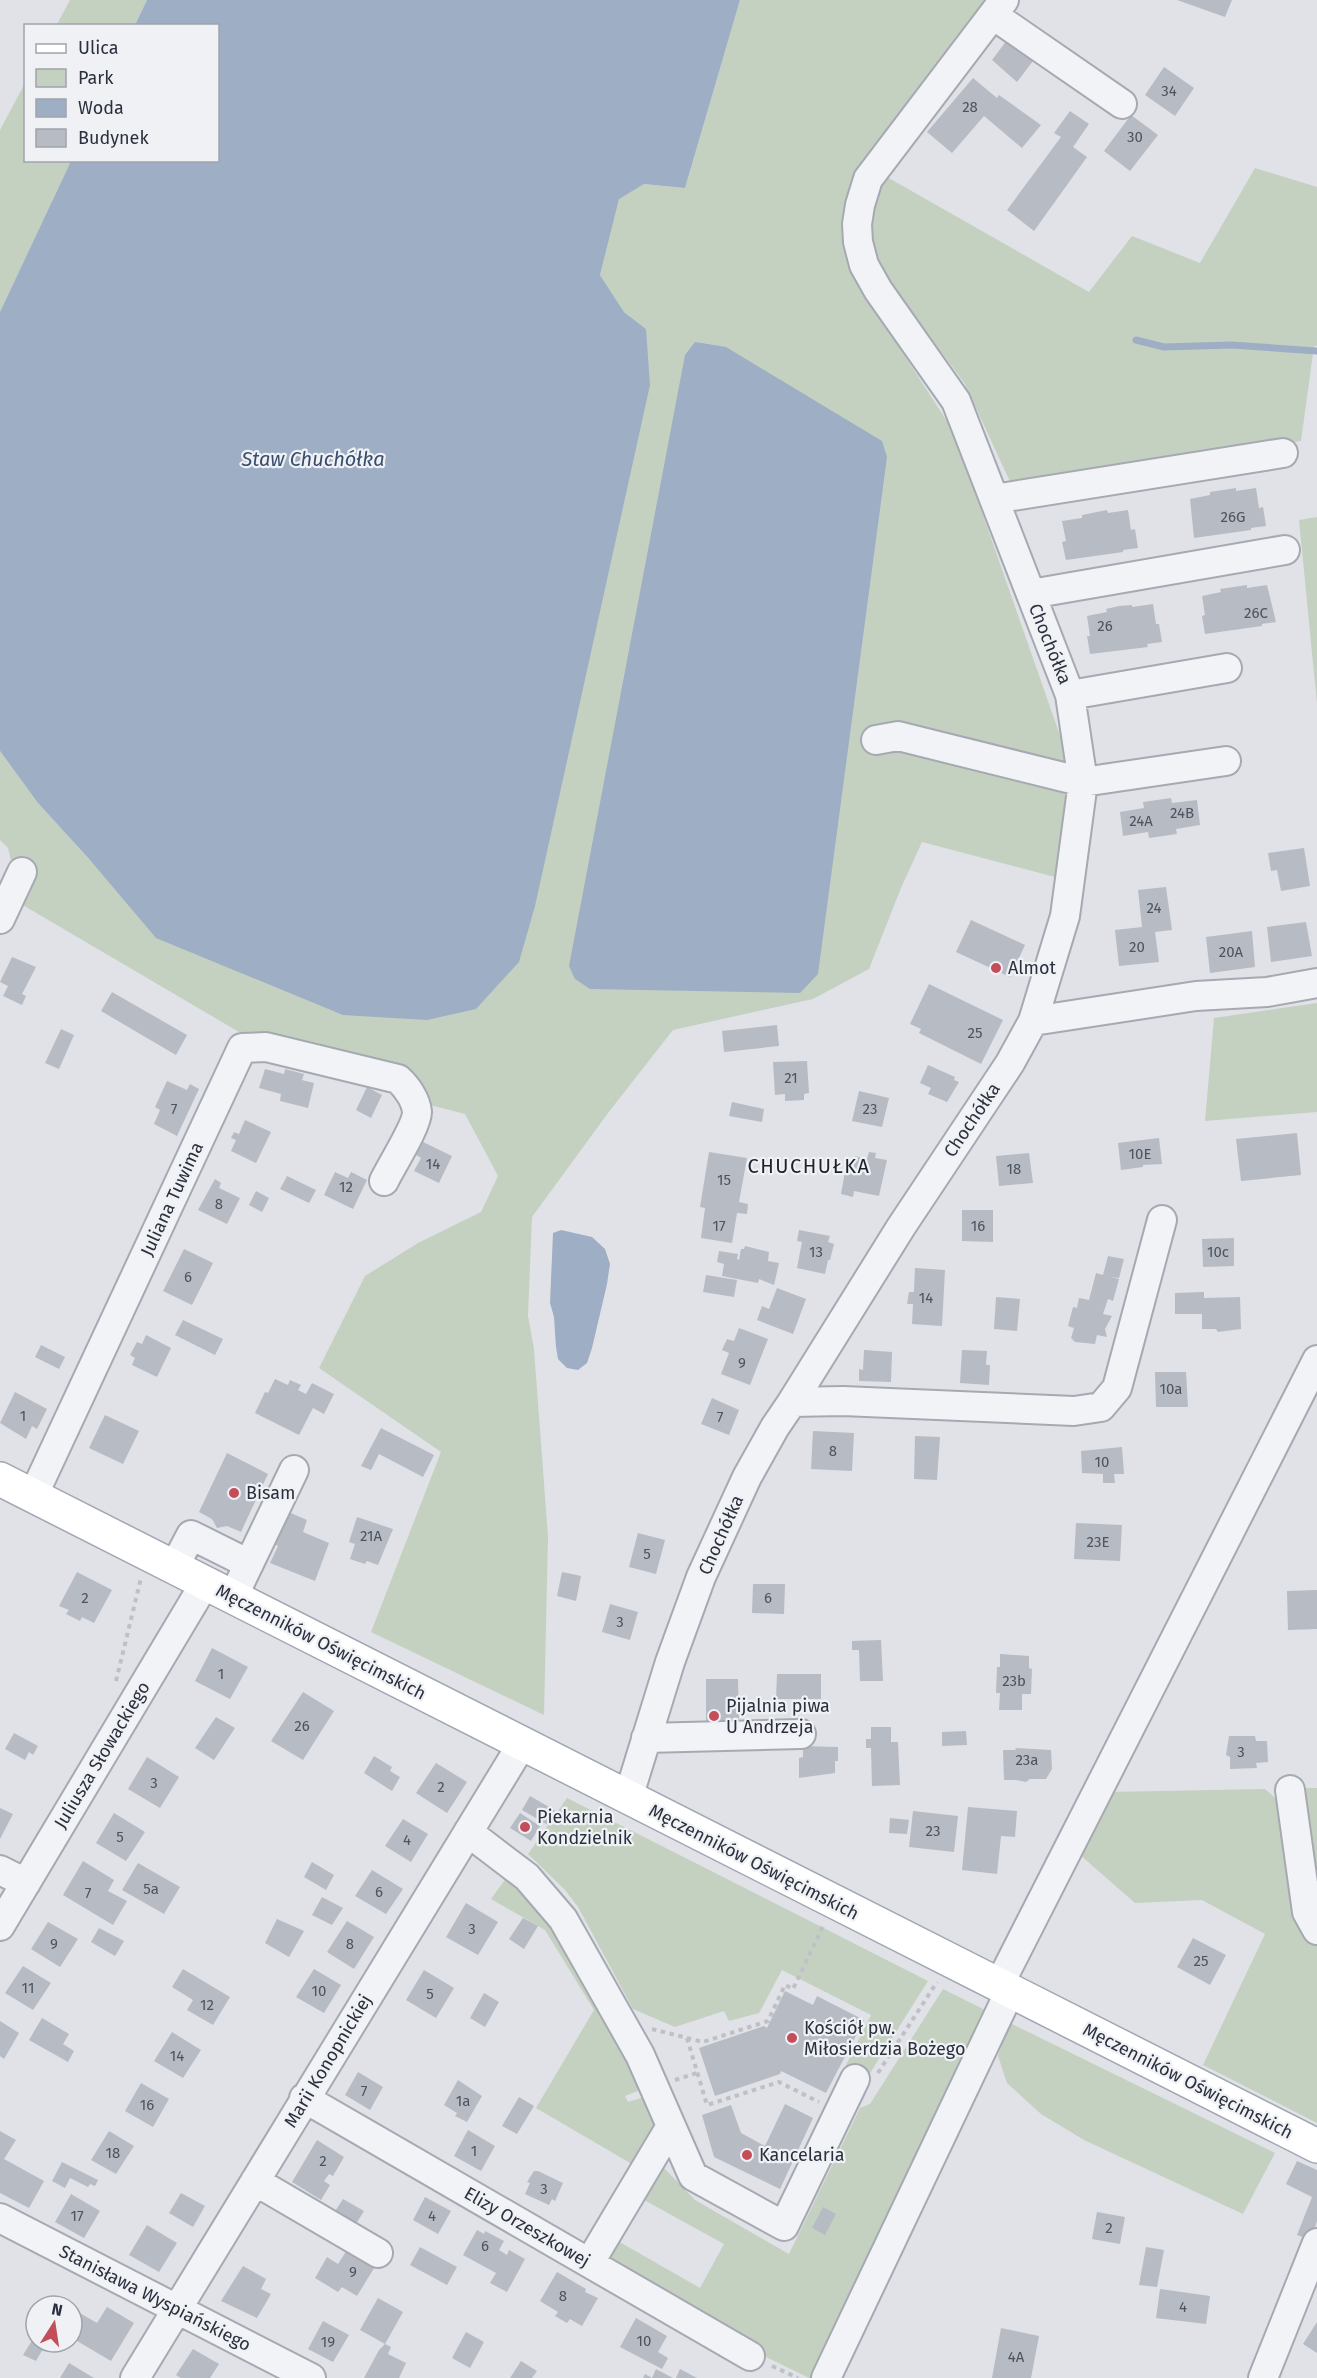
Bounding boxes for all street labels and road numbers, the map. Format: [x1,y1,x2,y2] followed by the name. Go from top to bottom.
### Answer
[1024,600,1076,688] street label: Chochółka
[939,1079,1005,1161] street label: Chochółka
[136,1138,208,1260] street label: Juliana Tuwima
[694,1492,748,1578] street label: Chochółka
[212,1579,430,1705] street label: Męczenników Oświęcimskich
[49,1677,155,1833] street label: Juliusza Słowackiego
[645,1799,863,1925] street label: Męczenników Oświęcimskich
[280,1990,376,2132] street label: Marii Konopnickiej
[1079,2018,1297,2144] street label: Męczenników Oświęcimskich
[460,2182,594,2272] street label: Elizy Orzeszkowej
[55,2240,255,2356] street label: Stanisława Wyspiańskiego

